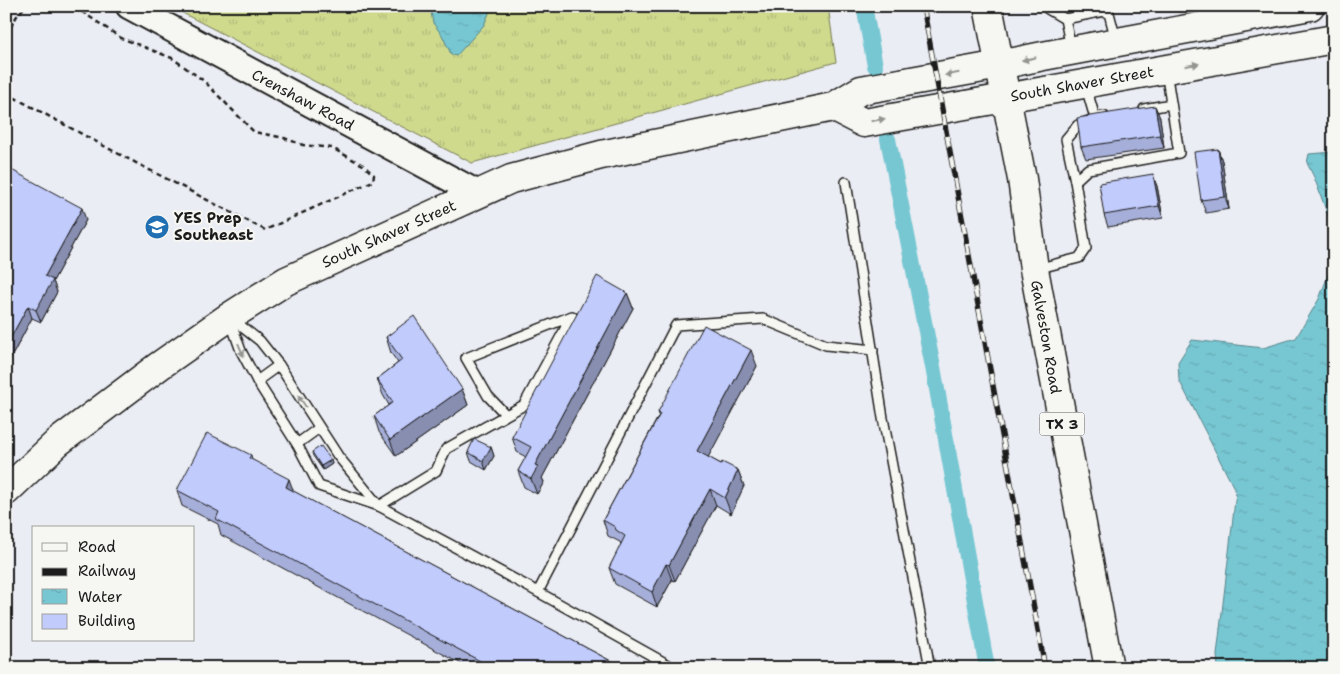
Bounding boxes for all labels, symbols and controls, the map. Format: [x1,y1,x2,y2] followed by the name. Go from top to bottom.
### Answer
[1021,55,1036,63] one-way arrow
[1184,60,1200,68] one-way arrow
[1009,62,1155,106] street label: South Shaver Street
[248,65,358,136] street label: Crenshaw Road
[944,70,960,78] one-way arrow
[870,116,886,124] one-way arrow
[319,195,459,273] street label: South Shaver Street
[174,208,253,245] place label: YES Prep Southeast
[144,214,170,240] school or university icon: YES Prep Southeast
[1026,279,1066,396] street label: Galveston Road
[238,343,246,357] one-way arrow
[297,394,307,407] one-way arrow
[1040,412,1084,436] road number: TX 3
[32,526,195,642] legend
[78,537,116,557] text: Road
[78,561,136,581] text: Railway
[78,587,122,607] text: Water
[78,611,135,631] text: Building

